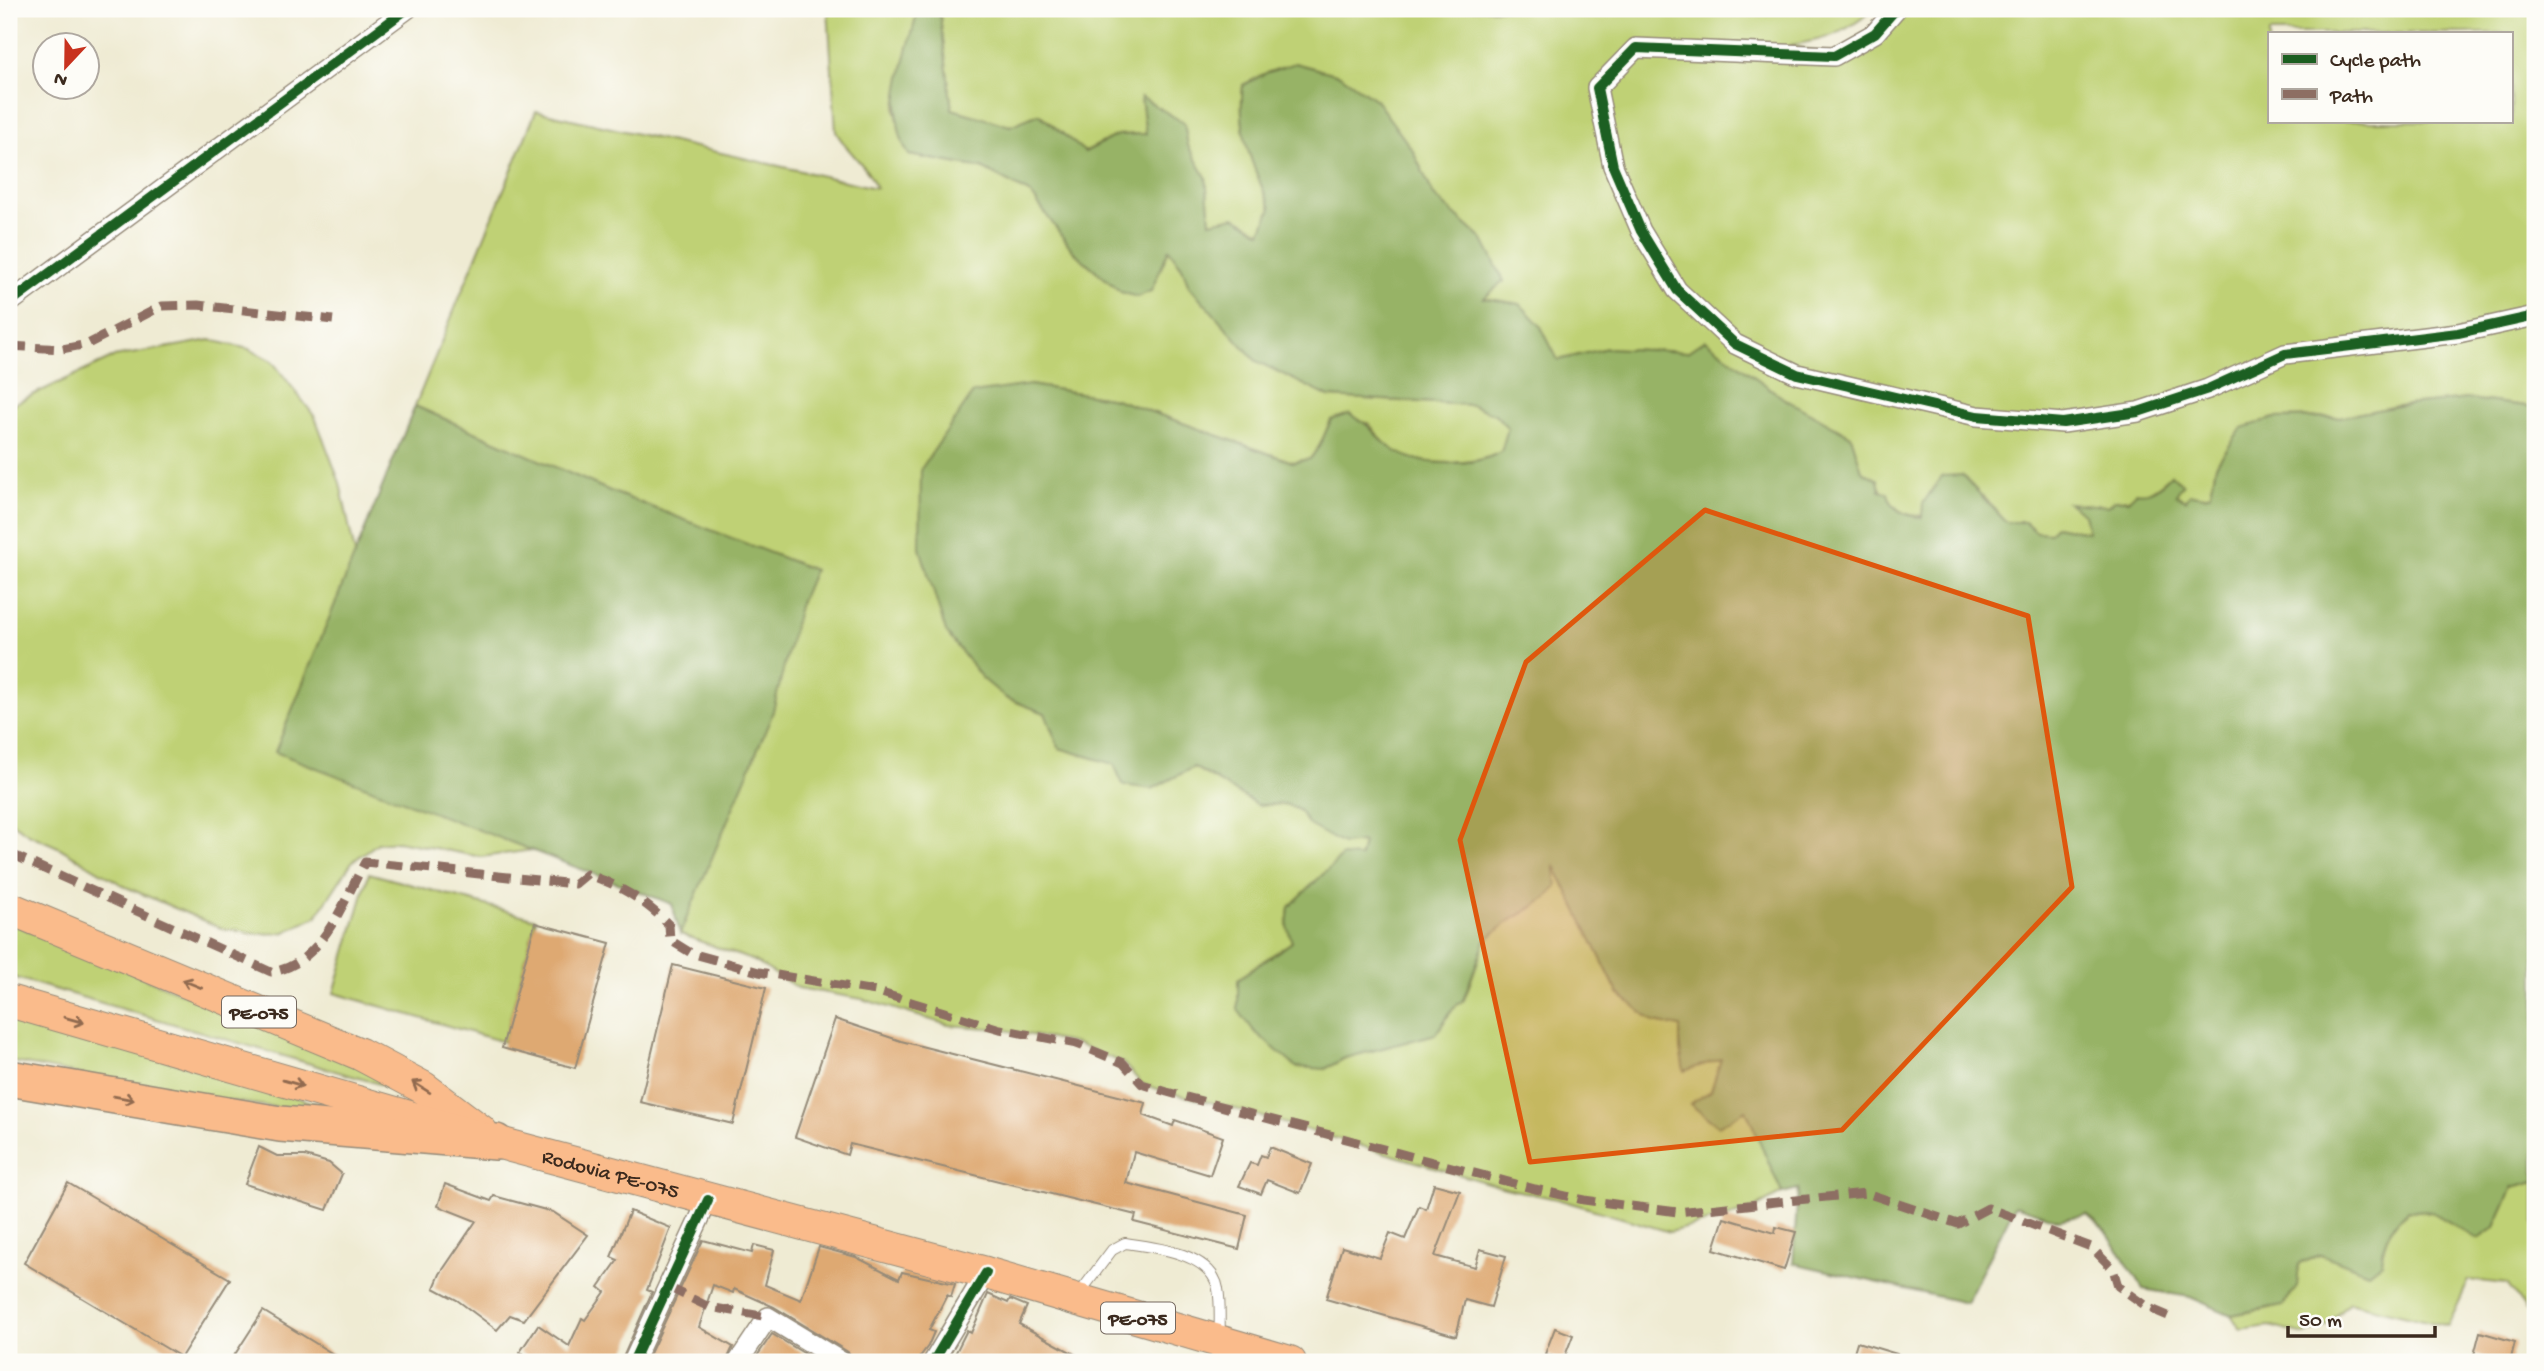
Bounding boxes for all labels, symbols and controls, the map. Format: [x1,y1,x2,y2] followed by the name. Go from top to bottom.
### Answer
[32,32,102,102] north arrow
[2268,32,2512,122] legend
[2330,50,2421,75] text: Cycle path
[51,66,71,92] text: N
[2329,86,2373,111] text: Path
[181,977,203,990] one-way arrow
[222,996,296,1028] road number: PE-075
[63,1014,85,1027] one-way arrow
[282,1078,304,1091] one-way arrow
[412,1080,432,1094] one-way arrow
[112,1091,135,1105] one-way arrow
[539,1146,681,1206] street label: Rodovia PE-075
[2288,1294,2436,1338] scale bar
[1101,1302,1175,1334] road number: PE-075
[2299,1310,2342,1335] text: 50 m

